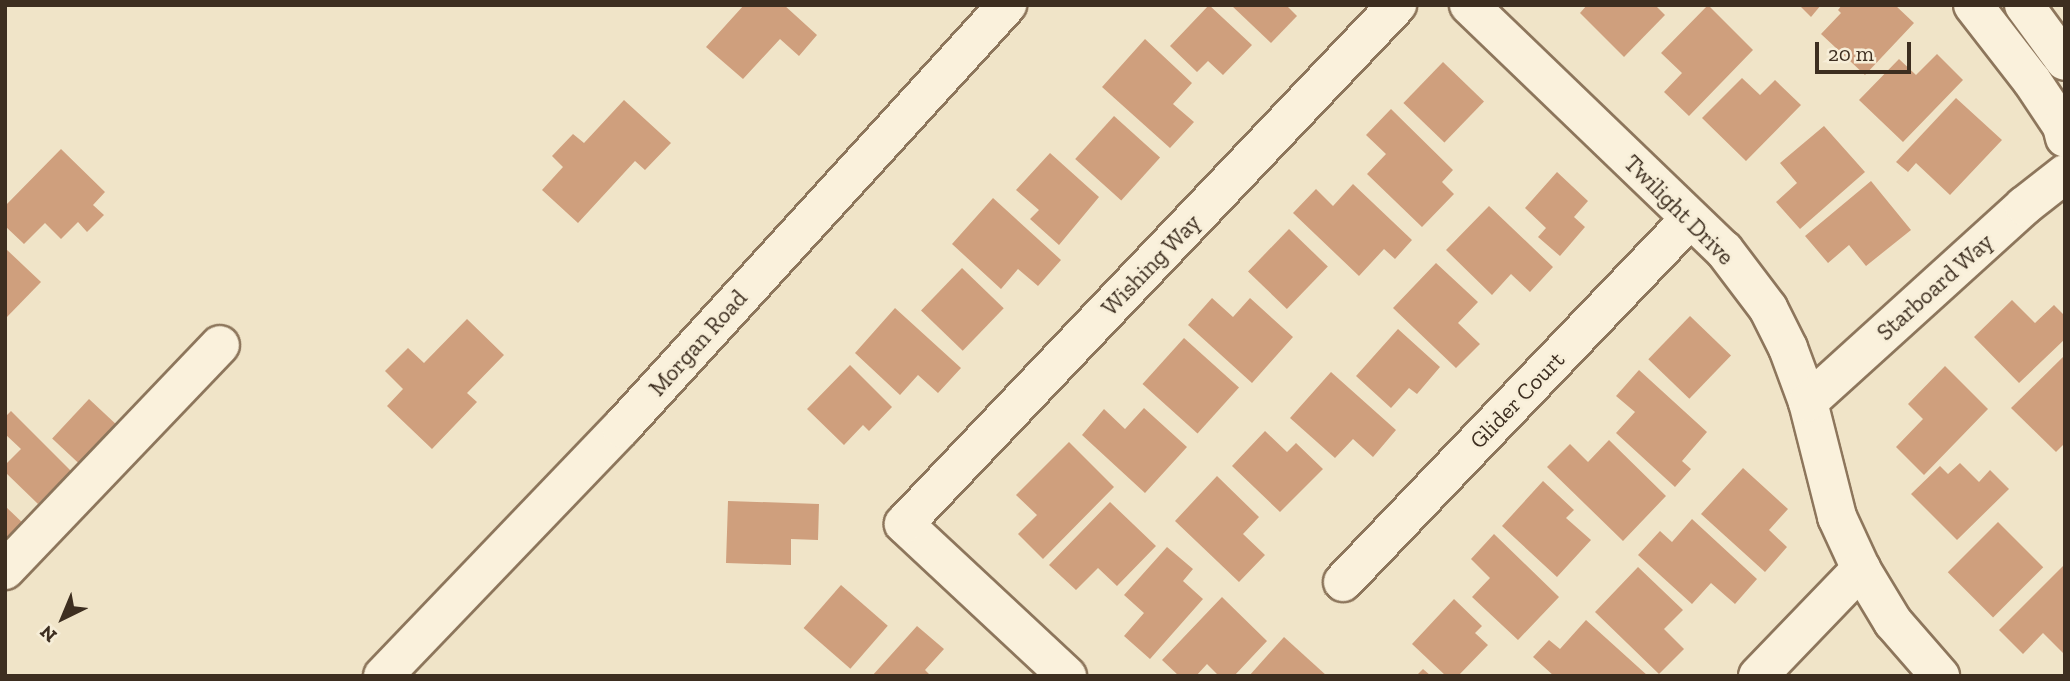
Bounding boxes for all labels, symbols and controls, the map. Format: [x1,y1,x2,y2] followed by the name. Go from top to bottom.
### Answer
[1818,28,1914,72] scale bar
[1828,41,1874,66] text: 20 m
[1618,149,1740,271] street label: Twilight Drive
[1096,208,1206,322] street label: Wishing Way
[1871,228,1999,346] street label: Starboard Way
[643,284,753,402] street label: Morgan Road
[1464,346,1570,454] street label: Glider Court
[28,583,98,653] north arrow
[35,620,61,647] text: N

